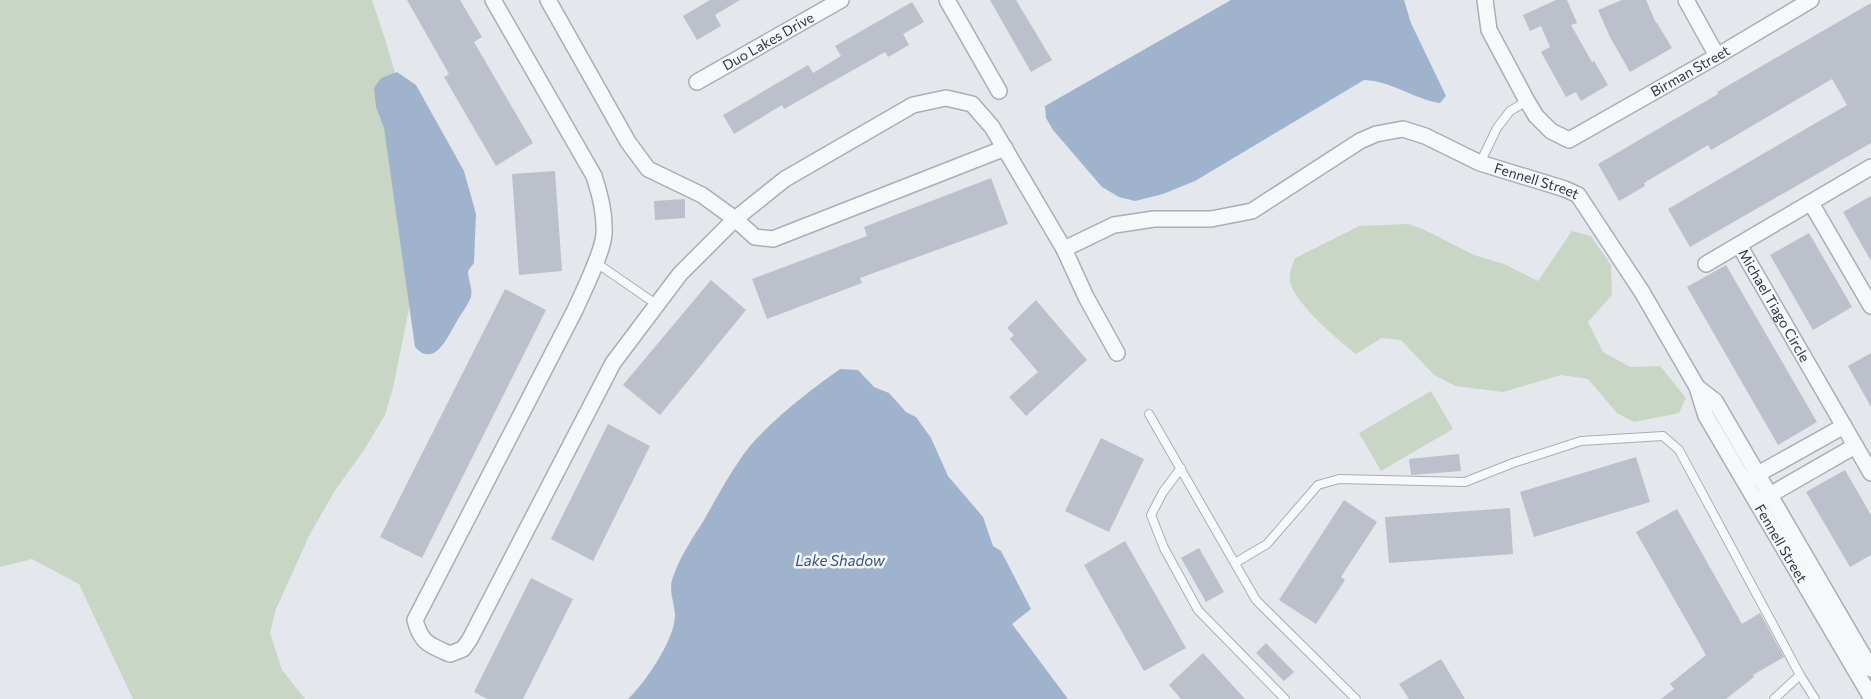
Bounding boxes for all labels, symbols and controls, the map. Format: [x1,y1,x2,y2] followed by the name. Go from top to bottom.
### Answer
[719,8,817,74] street label: Duo Lakes Drive
[1647,41,1733,100] street label: Birman Street
[1492,159,1582,202] street label: Fennell Street
[1735,246,1814,365] street label: Michael Tiago Circle
[1752,501,1811,586] street label: Fennell Street
[795,551,886,569] water label: Lake Shadow

